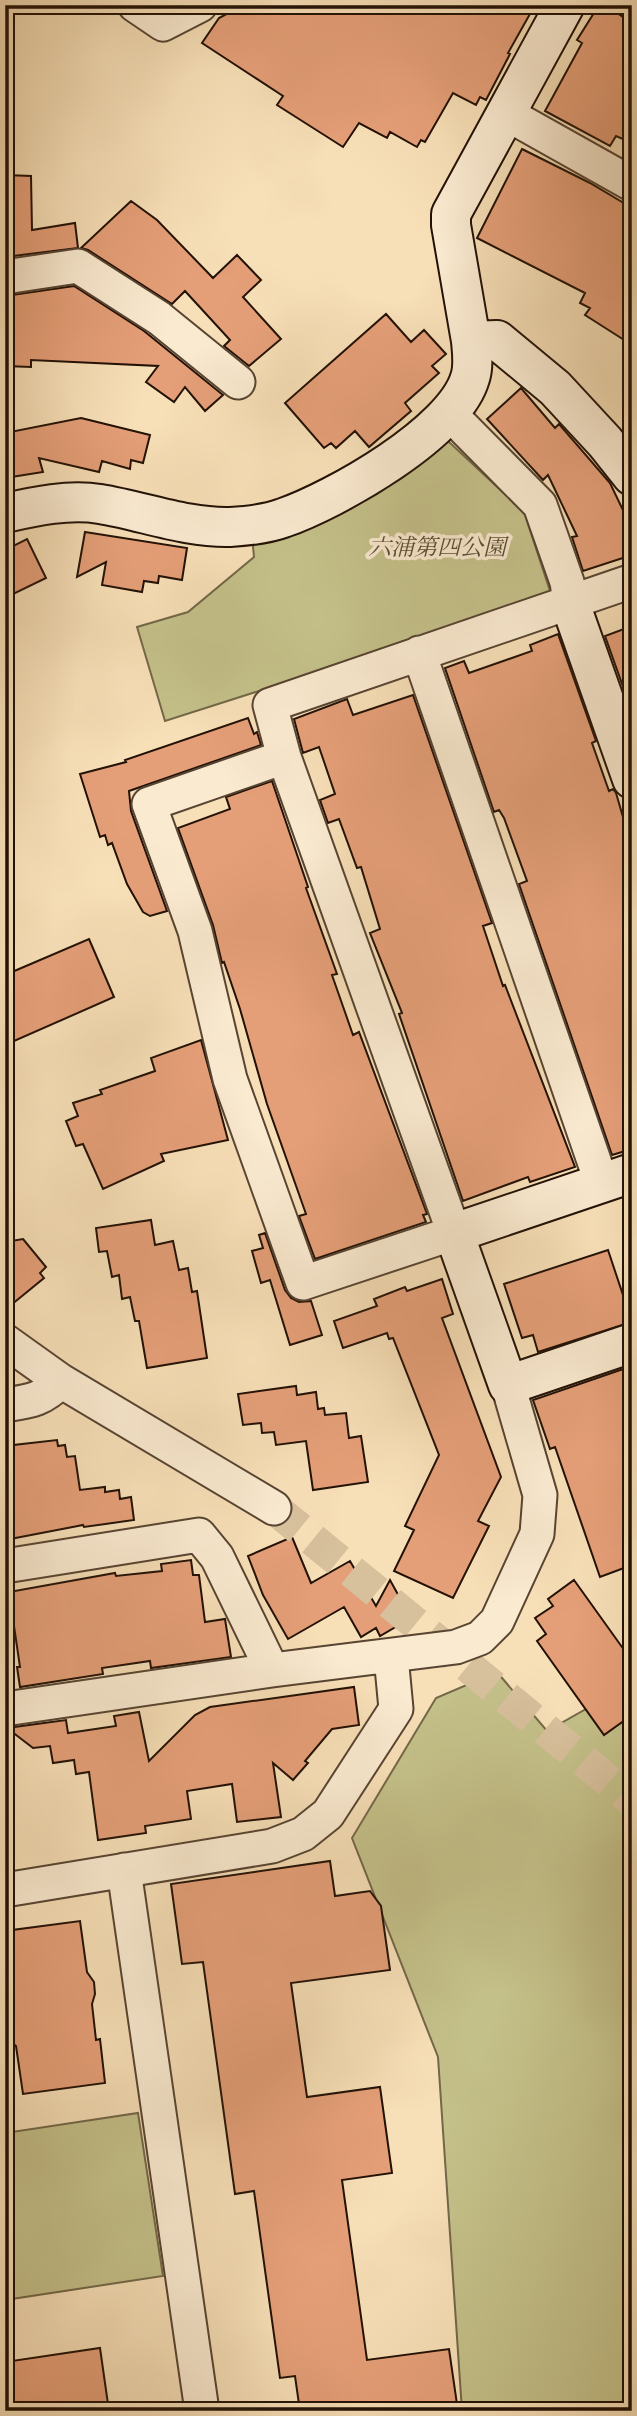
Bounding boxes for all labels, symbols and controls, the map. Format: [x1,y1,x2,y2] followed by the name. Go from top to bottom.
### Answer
[368,533,510,562] park label: 六浦第四公園

